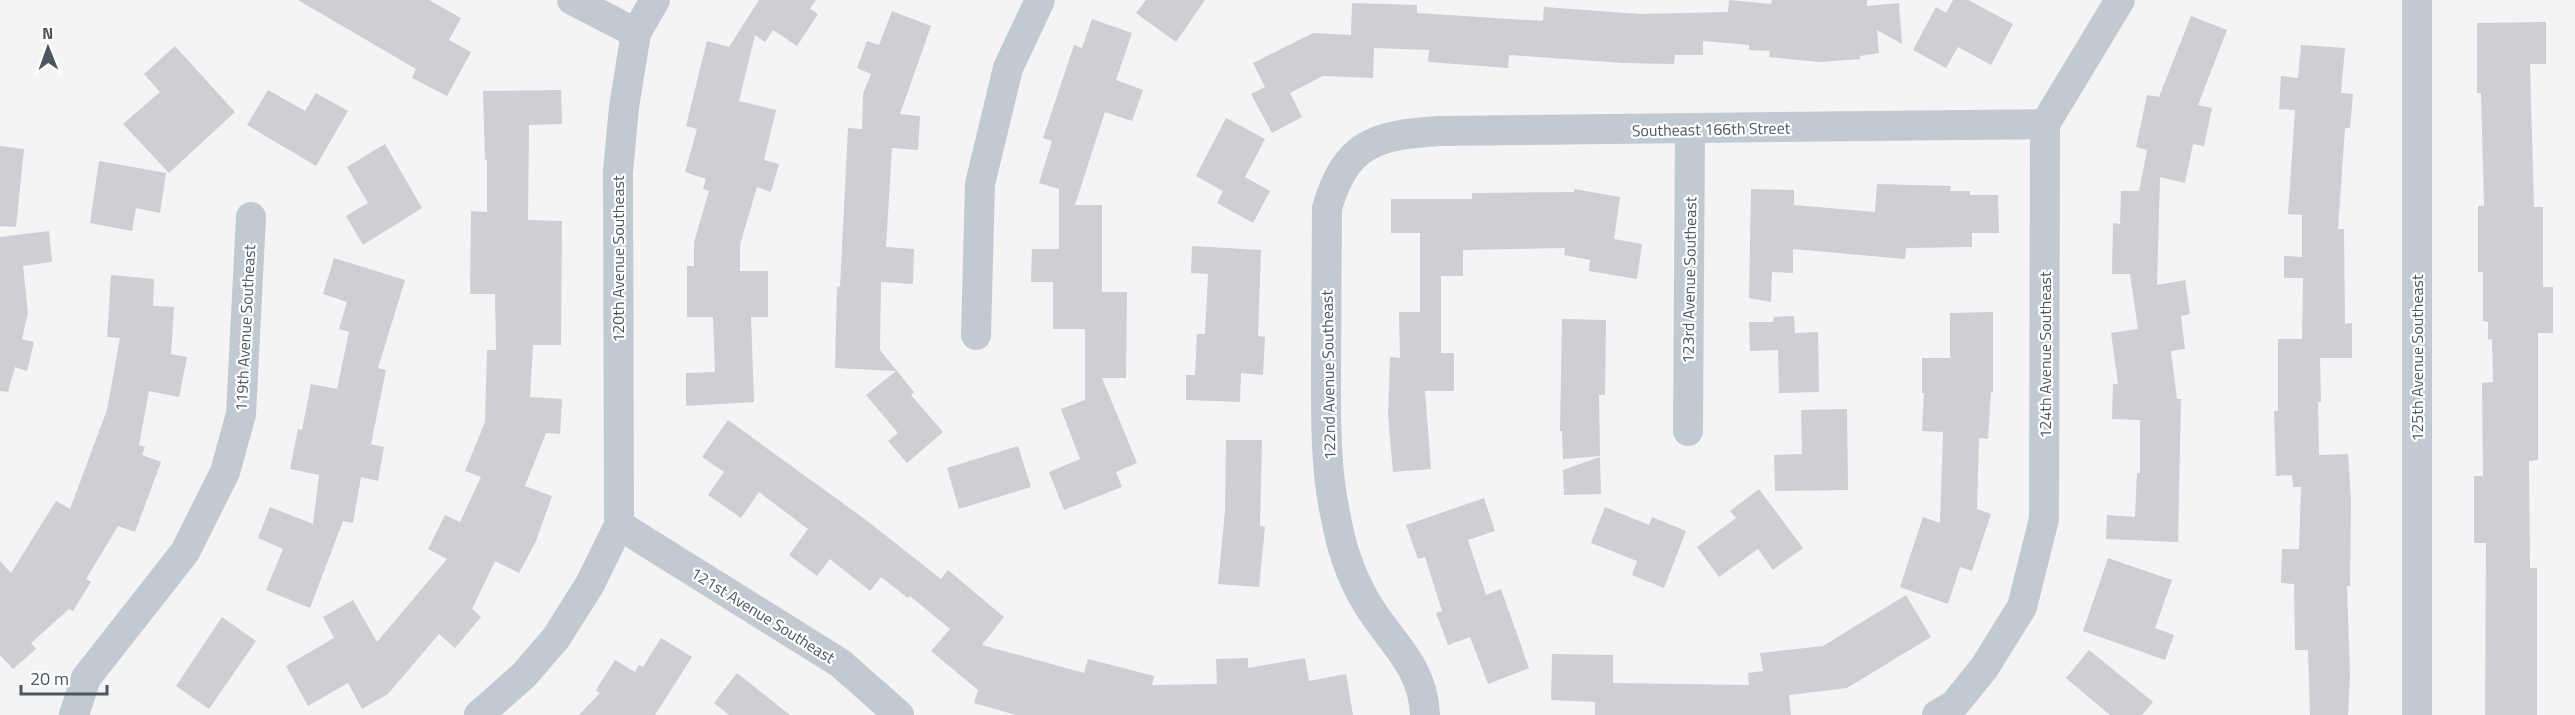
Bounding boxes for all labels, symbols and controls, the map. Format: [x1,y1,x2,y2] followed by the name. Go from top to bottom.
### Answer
[18,18,78,78] north arrow
[42,21,53,45] text: N
[1632,116,1791,142] street label: Southeast 166th Street
[606,175,630,343] street label: 120th Avenue Southeast
[1676,196,1702,364] street label: 123rd Avenue Southeast
[229,244,261,412] street label: 119th Avenue Southeast
[2033,271,2057,439] street label: 124th Avenue Southeast
[2405,274,2429,442] street label: 125th Avenue Southeast
[1315,289,1341,460] street label: 122nd Avenue Southeast
[686,561,840,669] street label: 121st Avenue Southeast
[21,658,106,696] scale bar
[30,665,69,692] text: 20 m

